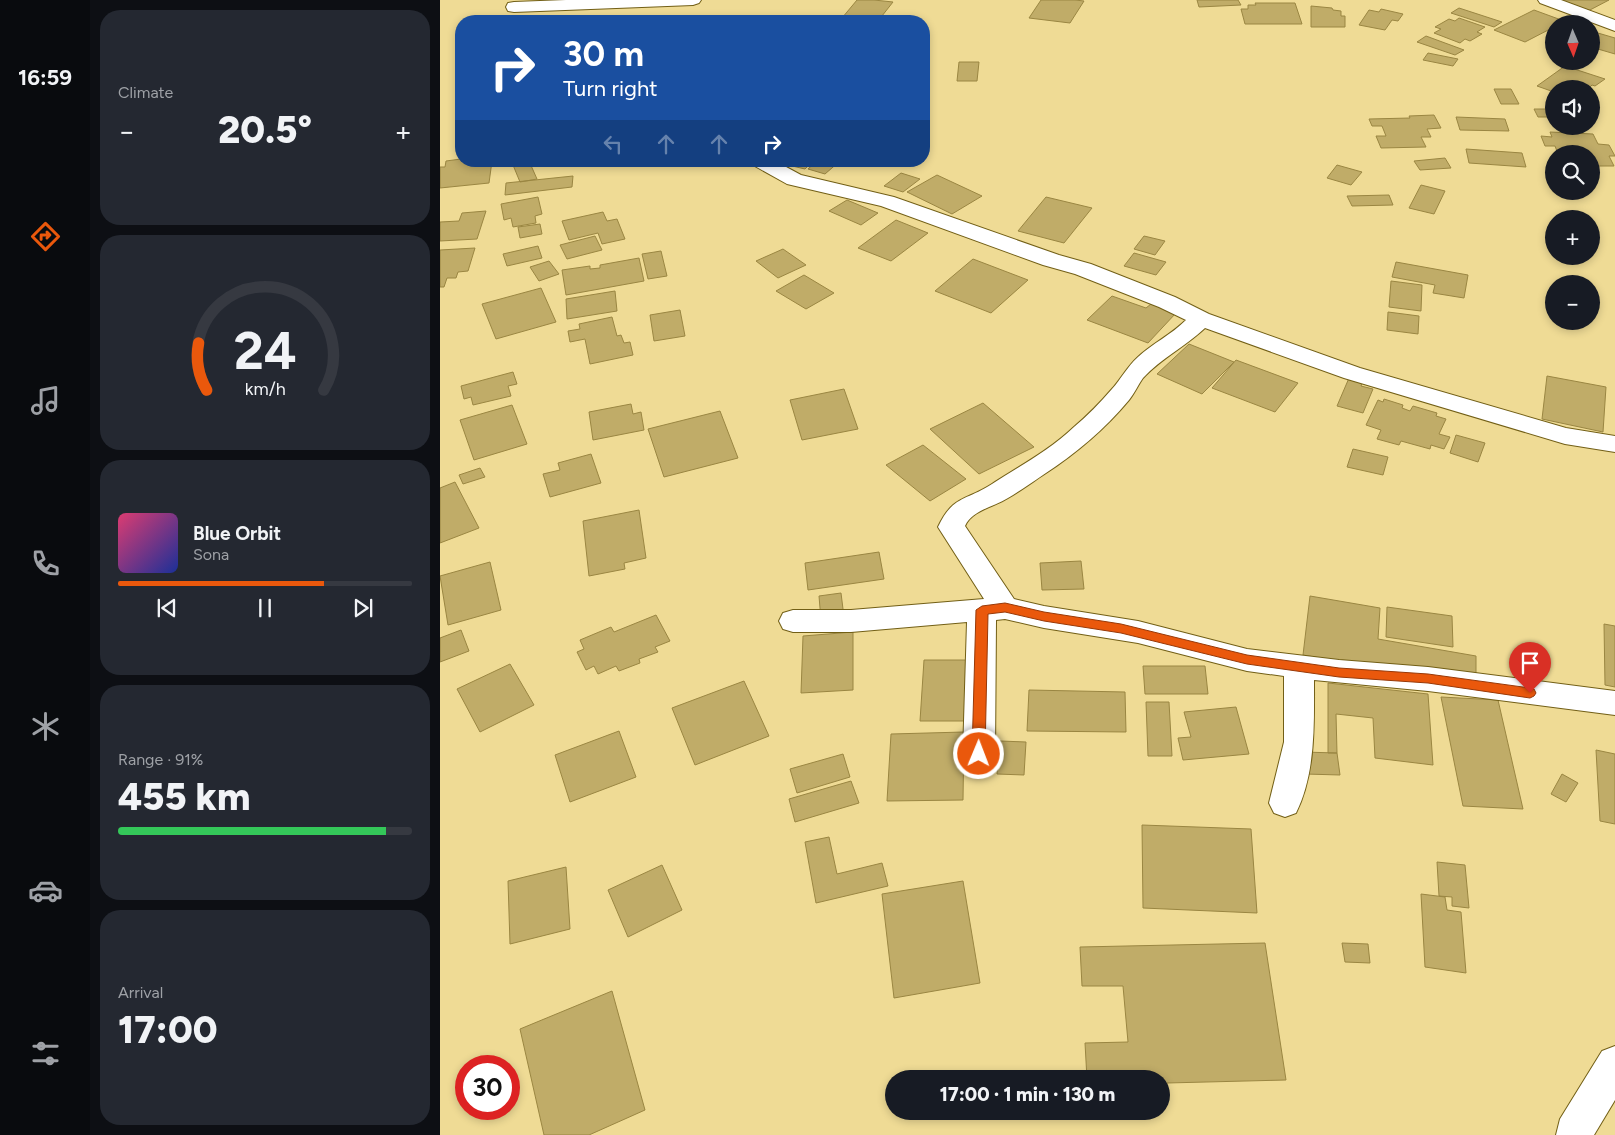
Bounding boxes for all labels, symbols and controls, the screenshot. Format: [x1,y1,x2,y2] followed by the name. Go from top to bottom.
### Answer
[1545,15,1600,70] north arrow
[1545,15,1600,330] map controls
[563,33,644,75] text: 30 m
[480,35,545,100] icon: right
[18,64,72,91] text: 16:59
[563,75,658,102] text: Turn right
[1545,80,1600,135] button: sound
[118,83,173,102] text: Climate
[218,107,312,153] text: 20.5°
[118,114,135,148] text: −
[395,114,412,148] text: +
[599,130,627,158] icon: left
[652,130,680,158] icon: ahead
[705,130,733,158] icon: ahead
[758,130,786,158] icon: right
[1545,145,1600,200] button: search
[1545,210,1600,265] button: +
[28,219,63,254] icon: directions
[1545,275,1600,330] button: −
[233,320,297,382] text: 24
[245,378,285,399] text: km/h
[28,383,63,418] icon: music
[193,522,281,545] text: Blue Orbit
[193,545,229,564] text: Sona
[28,546,63,581] icon: phone
[153,594,181,622] icon: previous
[251,594,279,622] icon: pause
[349,594,377,622] icon: next
[1509,642,1551,693] pin
[1516,649,1544,677] icon: arrive
[28,709,63,744] icon: climate
[952,727,1004,779] position arrow
[118,750,203,769] text: Range · 91%
[118,774,250,820] text: 455 km
[28,873,63,908] icon: car
[118,983,163,1002] text: Arrival
[118,1007,217,1053] text: 17:00
[28,1036,63,1071] icon: filters
[455,1055,520,1120] speed limit sign: 30
[940,1083,1115,1106] text: 17:00 · 1 min · 130 m

